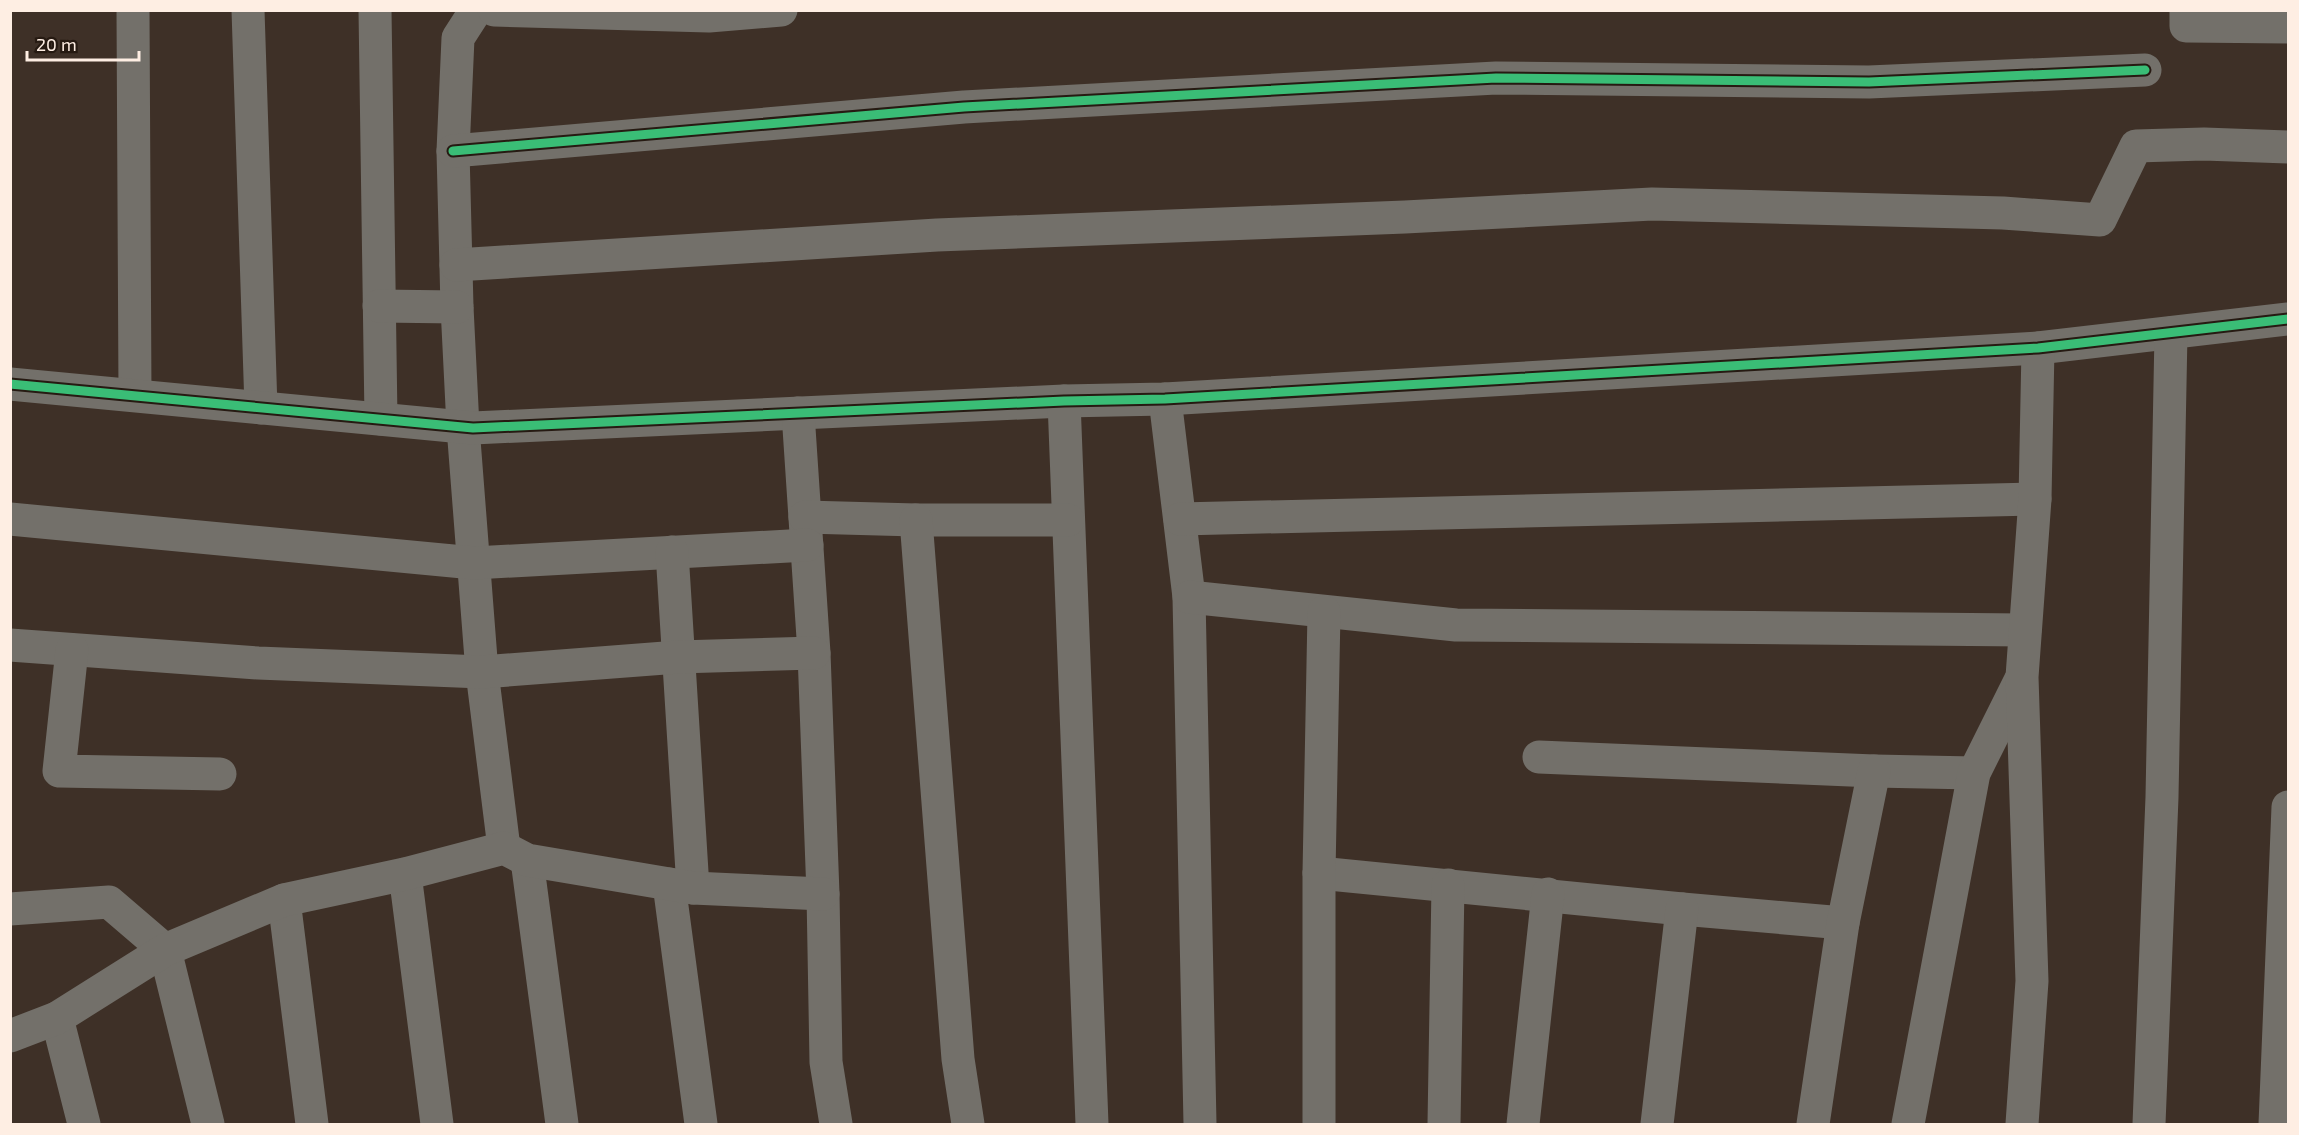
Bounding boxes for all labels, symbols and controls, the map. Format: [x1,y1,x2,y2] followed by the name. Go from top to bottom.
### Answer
[27,24,140,62] scale bar
[36,33,77,55] text: 20 m

